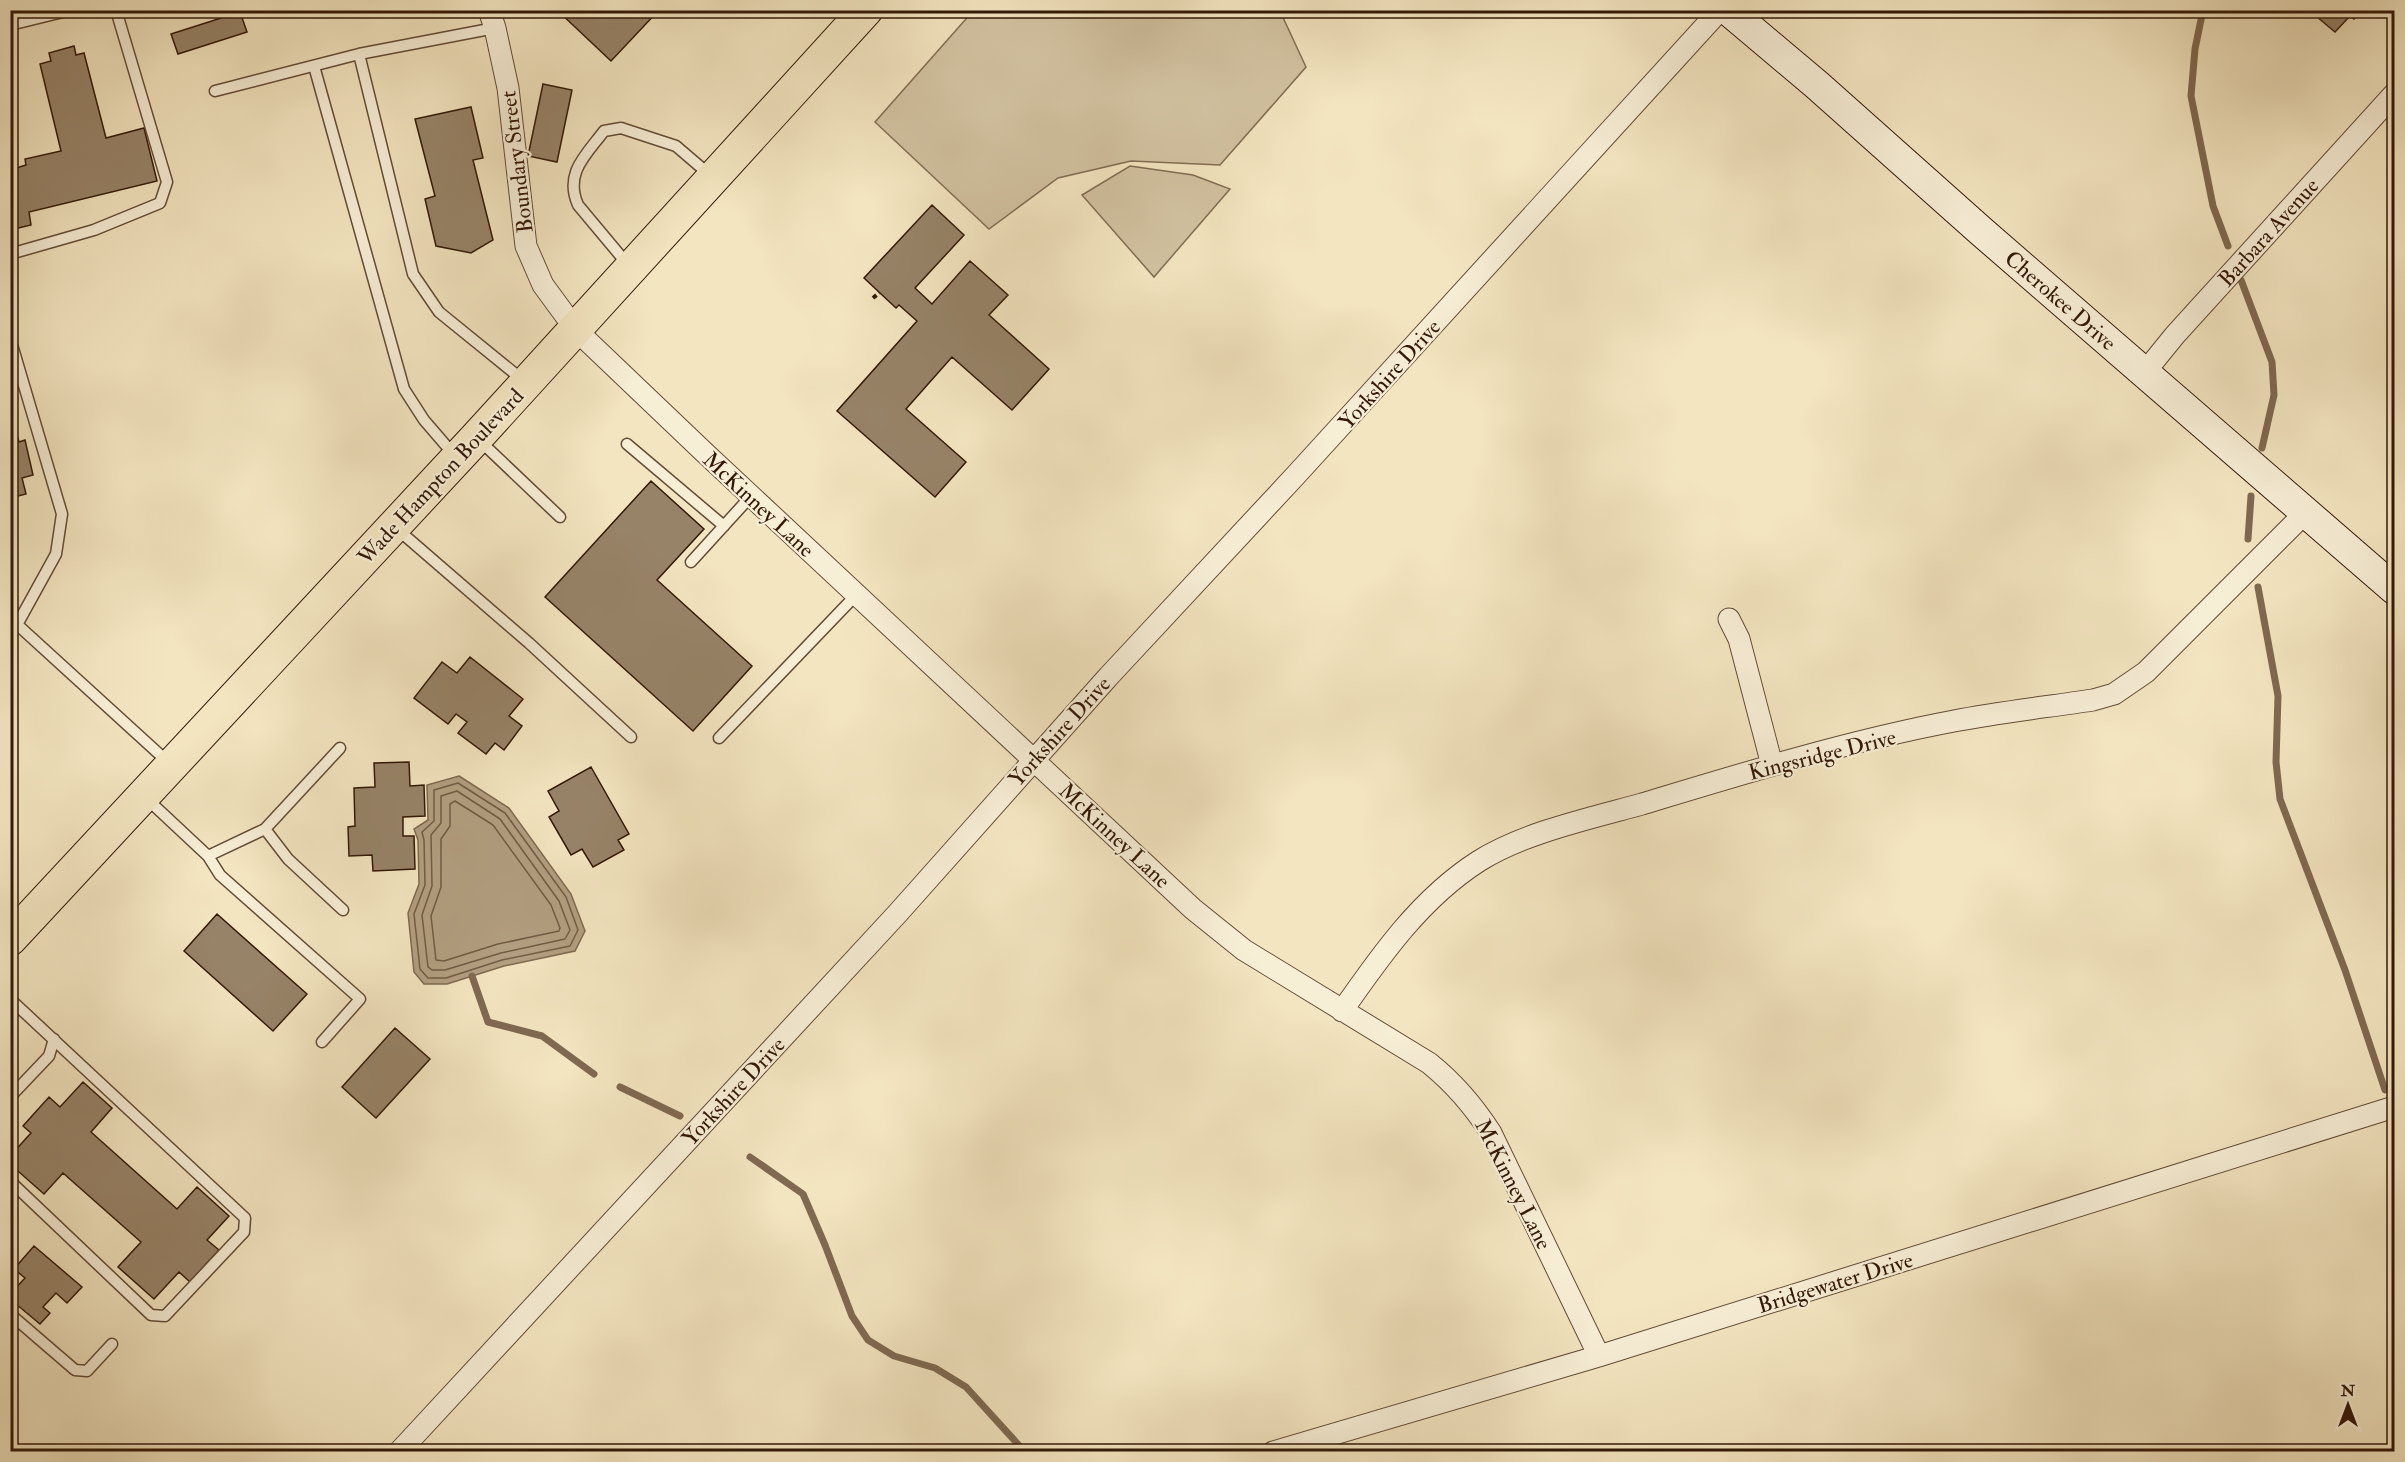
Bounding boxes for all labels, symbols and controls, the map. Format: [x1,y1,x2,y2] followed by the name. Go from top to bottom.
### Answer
[494,89,540,235] street label: Boundary Street
[2212,172,2325,293] street label: Barbara Avenue
[1999,245,2122,357] street label: Cherokee Drive
[1333,314,1447,436] street label: Yorkshire Drive
[351,382,531,572] street label: Wade Hampton Boulevard
[697,446,820,564] street label: McKinney Lane
[1003,671,1117,793] street label: Yorkshire Drive
[1746,723,1899,787] street label: Kingsridge Drive
[1053,777,1176,895] street label: McKinney Lane
[676,1031,791,1152] street label: Yorkshire Drive
[1468,1115,1558,1254] street label: McKinney Lane
[1754,1246,1916,1320] street label: Bridgewater Drive
[2318,1375,2378,1435] north arrow
[2340,1381,2356,1401] text: N

